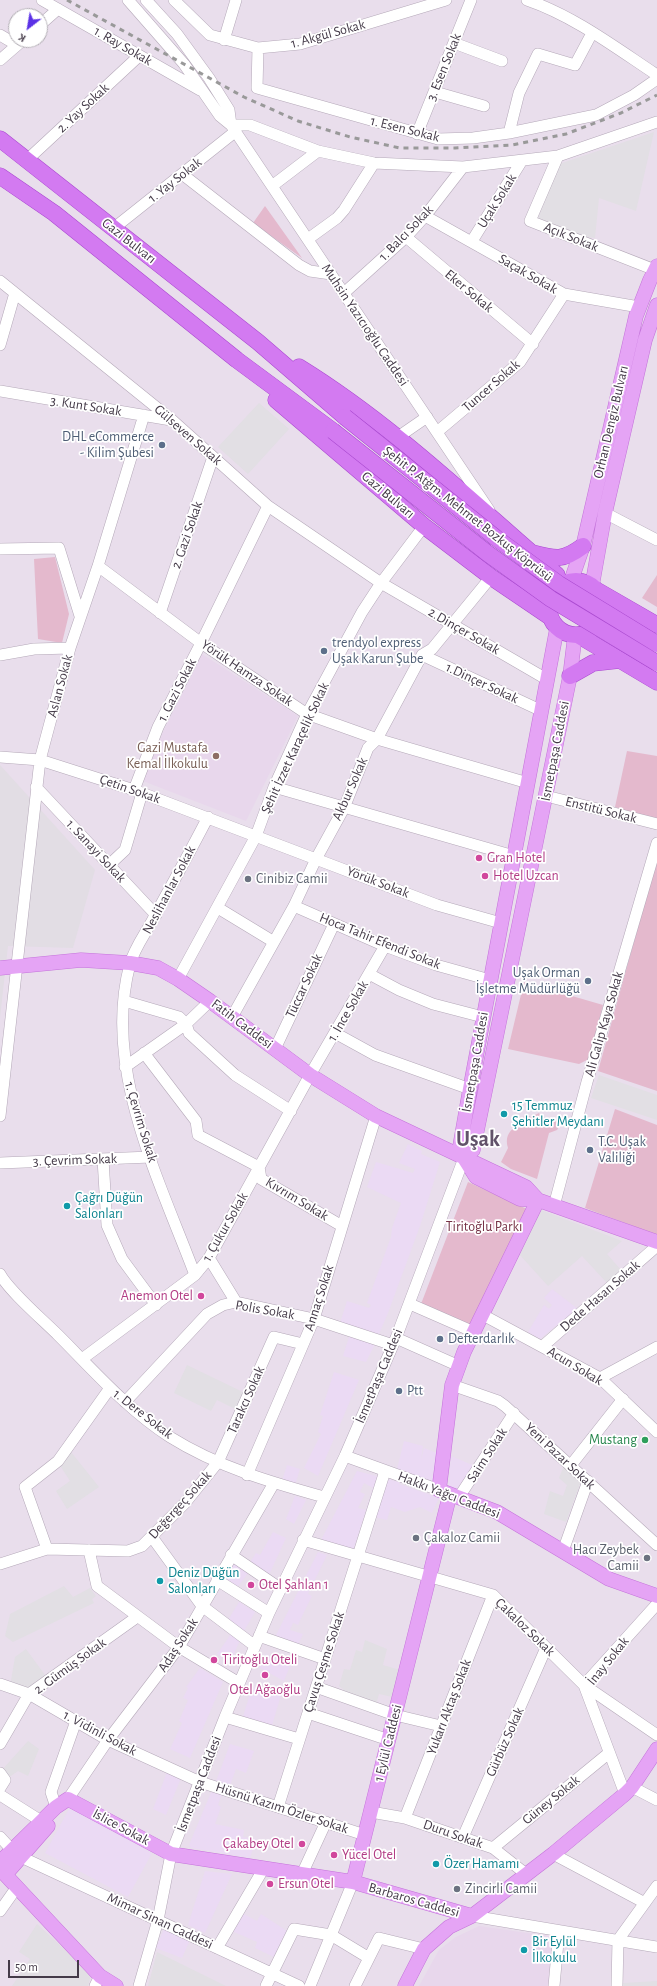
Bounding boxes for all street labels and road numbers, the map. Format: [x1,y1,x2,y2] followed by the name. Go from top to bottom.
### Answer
[289,16,367,52] street label: 1. Akgül Sokak
[91,23,155,69] street label: 1. Ray Sokak
[423,31,465,103] street label: 3. Esen Sokak
[53,80,113,136] street label: 2. Yay Sokak
[369,112,441,146] street label: 1. Esen Sokak
[145,154,205,206] street label: 1. Yay Sokak
[474,171,520,231] street label: Uçak Sokak
[375,202,437,264] street label: 1. Balcı Sokak
[99,215,159,267] street label: Gazi Bulvarı
[541,218,601,256] street label: Açık Sokak
[496,250,560,298] street label: Saçak Sokak
[318,261,412,389] street label: Muhsin Yazıcıoğlu Caddesi
[441,266,497,316] street label: Eker Sokak
[459,356,523,416] street label: Tuncer Sokak
[590,364,632,480] street label: Orhan Dengiz Bulvarı
[49,392,123,420] street label: 3. Kunt Sokak
[151,401,225,469] street label: Gülseven Sokak
[380,442,556,586] street label: Şehit P. Atğm. Mehmet Bozkuş Köprüsü
[358,468,418,522] street label: Gazi Bulvarı
[168,499,206,571] street label: 2. Gazi Sokak
[425,604,503,658] street label: 2.Dinçer Sokak
[198,636,296,710] street label: Yörük Hamza Sokak
[44,653,76,719] street label: Aslan Sokak
[154,656,200,724] street label: 1. Gazi Sokak
[443,659,521,707] street label: 1.Dinçer Sokak
[257,680,333,816] street label: Şehit İzzet Karaçelik Sokak
[537,700,573,802] street label: İsmetpaşa Caddesi
[329,755,371,823] street label: Akbur Sokak
[97,771,163,807] street label: Çetin Sokak
[564,793,638,827] street label: Enstitü Sokak
[62,816,130,886] street label: 1. Sanayi Sokak
[139,843,199,937] street label: Neslihanlar Sokak
[344,862,412,902] street label: Yörük Sokak
[317,909,443,973] street label: Hoca Tahir Efendi Sokak
[282,951,326,1021] street label: Tüccar Sokak
[581,969,627,1079] street label: Ali Galip Kaya Sokak
[324,978,372,1044] street label: 1. İnce Sokak
[208,995,276,1053] street label: Fatih Caddesi
[458,1011,492,1113] street label: İsmetpaşa Caddesi
[121,1080,161,1164] street label: 1. Çevrim Sokak
[33,1150,117,1170] street label: 3. Çevrim Sokak
[262,1174,332,1224] street label: Kıvrım Sokak
[198,1189,252,1265] street label: 1. Çukur Sokak
[557,1257,643,1335] street label: Dede Hasan Sokak
[300,1263,338,1333] street label: Annaç Sokak
[234,1297,296,1323] street label: Polis Sokak
[352,1326,406,1426] street label: İsmetPaşa Caddesi
[544,1343,606,1389] street label: Acun Sokak
[224,1363,268,1437] street label: Tarakcı Sokak
[110,1385,176,1443] street label: 1. Dere Sokak
[521,1419,599,1493] street label: Yeni Pazar Sokak
[463,1424,511,1486] street label: Saim Sokak
[145,1467,215,1543] street label: Değergeç Sokak
[395,1468,503,1522] street label: Hakkı Yağcı Caddesi
[492,1594,558,1660] street label: Çakaloz Sokak
[300,1610,348,1714] street label: Çavuş Çeşme Sokak
[154,1615,202,1675] street label: Adaş Sokak
[583,1633,633,1689] street label: İnay Sokak
[31,1634,109,1698] street label: 2. Gümüş Sokak
[423,1657,475,1757] street label: Yukarı Aktaş Sokak
[370,1703,406,1783] street label: 1 Eylül Caddesi
[482,1705,528,1779] street label: Gürbüz Sokak
[60,1707,140,1759] street label: 1. Vidinli Sokak
[173,1734,225,1834] street label: İsmetpaşa Caddesi
[519,1772,583,1828] street label: Güney Sokak
[213,1779,351,1837] street label: Hüsnü Kazım Özler Sokak
[90,1805,152,1849] street label: İslice Sokak
[421,1816,485,1852] street label: Duru Sokak
[366,1879,462,1921] street label: Barbaros Caddesi
[104,1889,216,1953] street label: Mimar Sinan Caddesi

